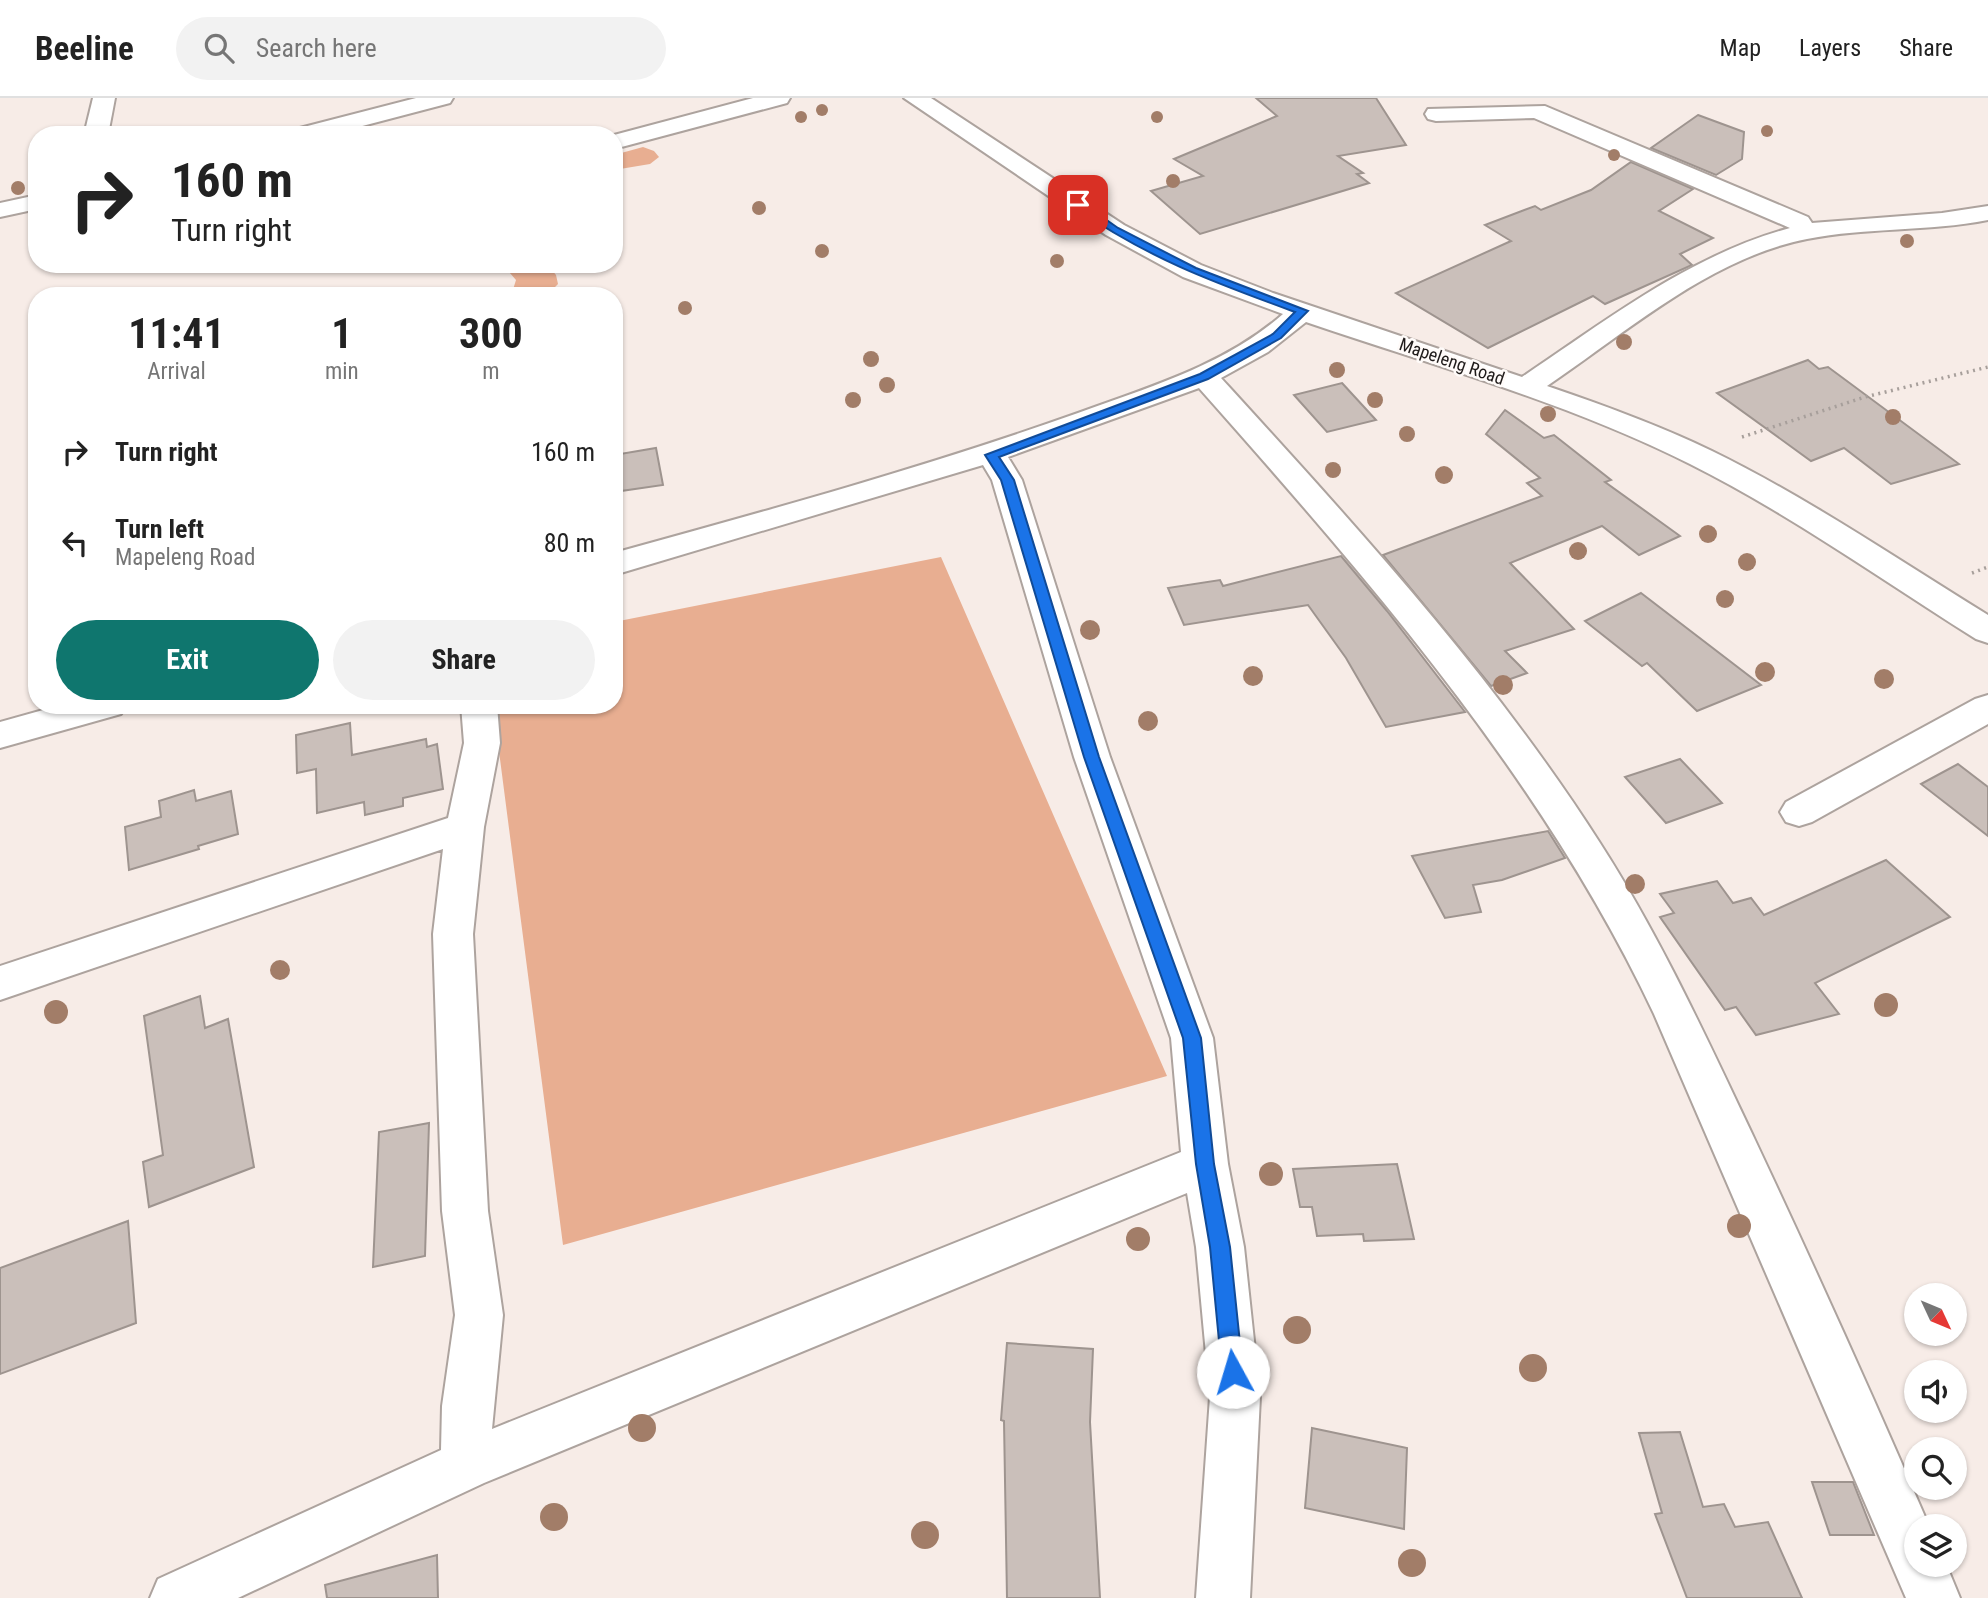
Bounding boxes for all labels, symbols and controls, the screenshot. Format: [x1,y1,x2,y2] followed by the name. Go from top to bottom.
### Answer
[176,17,666,80] search box
[35,29,134,68] text: Beeline
[200,29,238,67] icon: search
[256,33,377,63] text: Search here
[1720,34,1761,62] text: Map
[1799,34,1861,62] text: Layers
[1899,34,1953,62] text: Share
[171,152,293,209] text: 160 m
[56,154,147,245] icon: right
[1048,175,1108,235] pin
[1059,186,1097,224] icon: arrive
[171,211,292,249] text: Turn right
[128,309,225,358] text: 11:41
[331,309,352,358] text: 1
[459,309,523,358] text: 300
[1397,333,1507,389] street label: Mapeleng Road
[147,358,206,385] text: Arrival
[325,358,359,385] text: min
[482,358,499,385] text: m
[56,433,94,471] icon: right
[115,437,217,467] text: Turn right
[531,437,595,467] text: 160 m
[115,514,204,544] text: Turn left
[56,524,94,562] icon: left
[544,528,595,558] text: 80 m
[115,544,256,571] text: Mapeleng Road
[56,620,319,700] button: Exit
[333,620,595,700] button: Share
[1904,1283,1967,1346] north arrow
[1904,1283,1967,1577] map controls
[1196,1335,1270,1409] position arrow
[1904,1360,1967,1423] button: sound
[1904,1437,1967,1500] button: search
[1904,1514,1967,1577] button: layers

